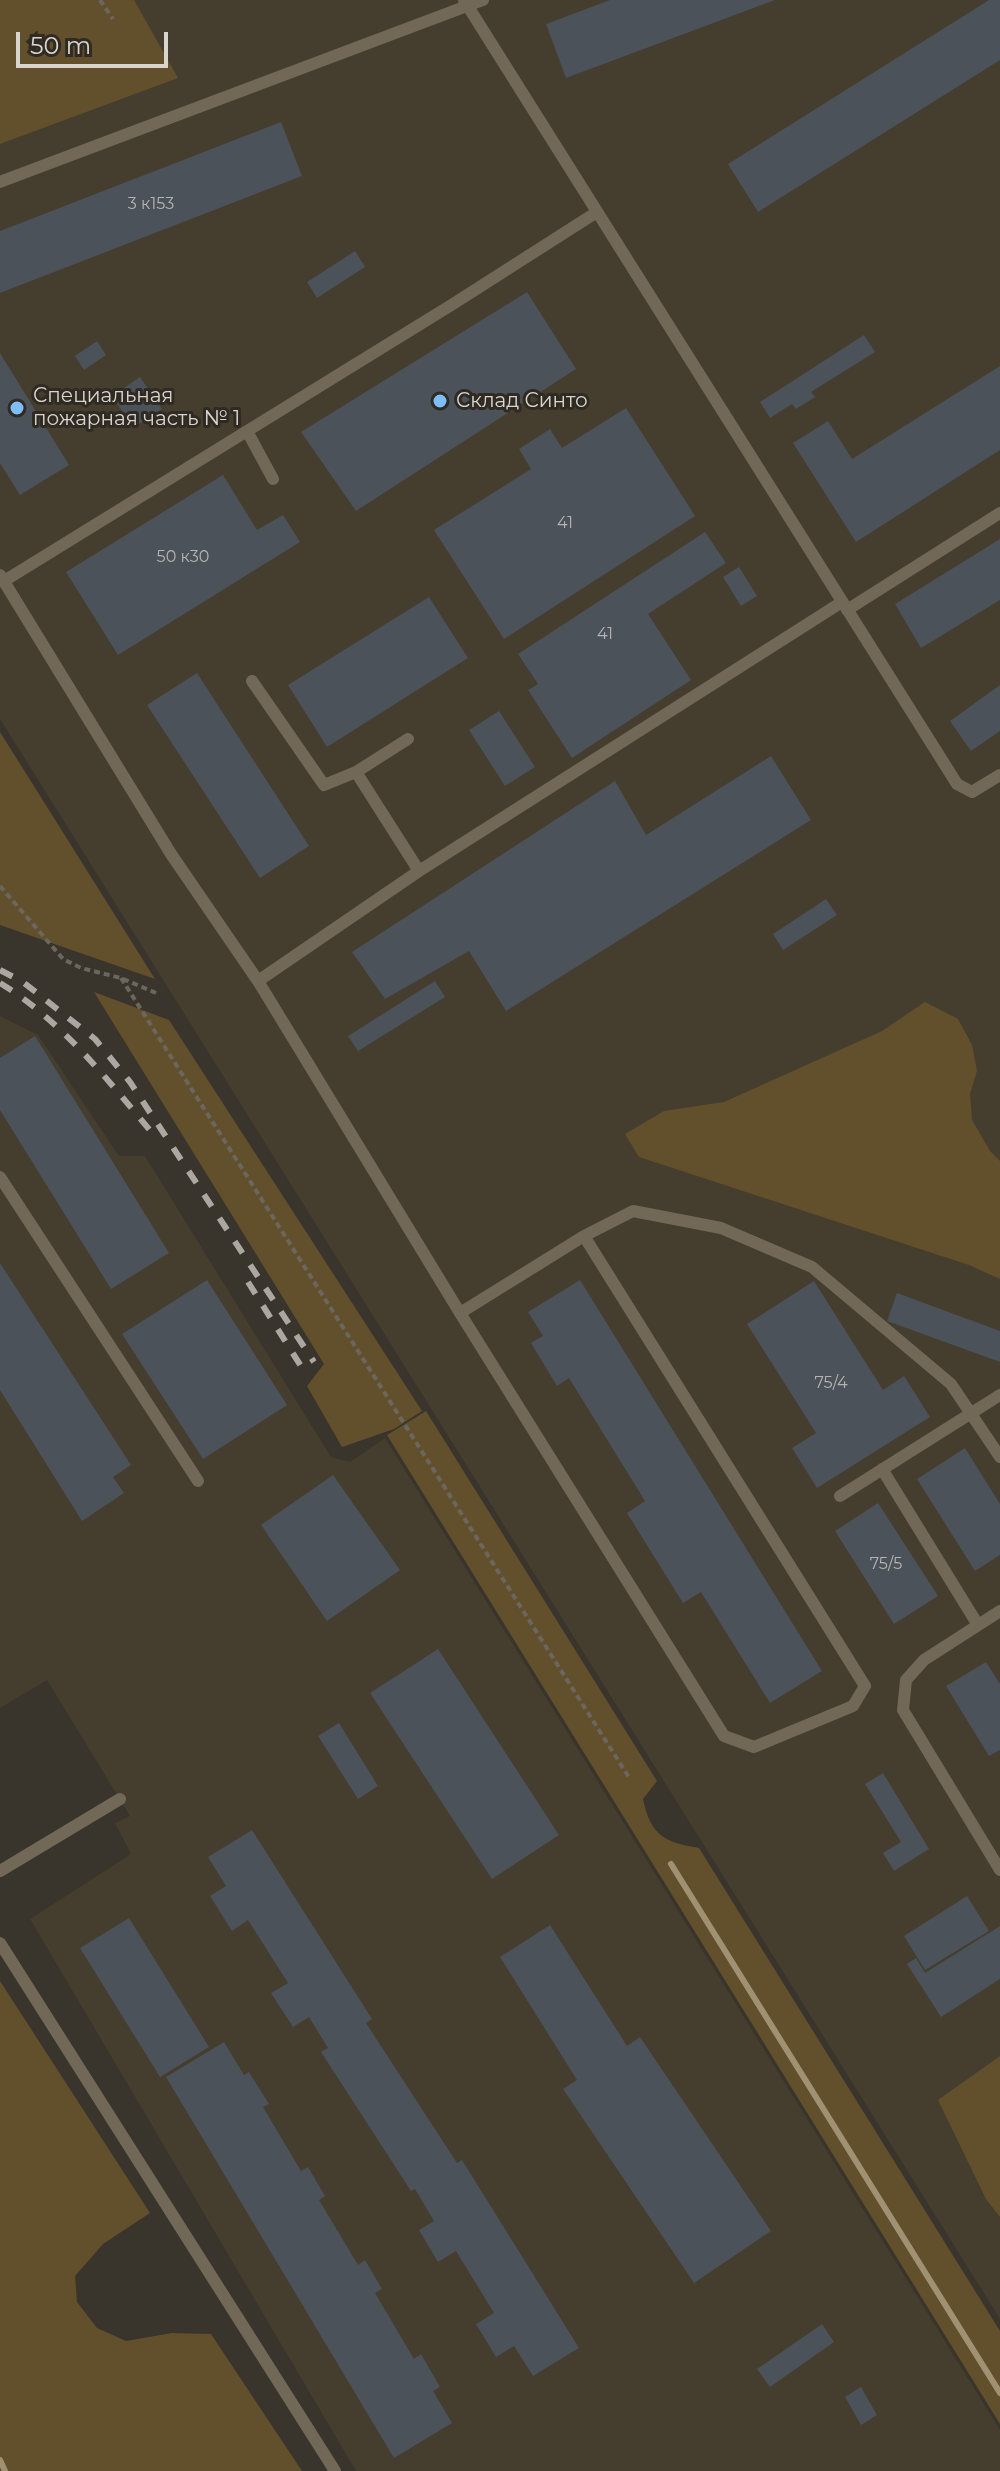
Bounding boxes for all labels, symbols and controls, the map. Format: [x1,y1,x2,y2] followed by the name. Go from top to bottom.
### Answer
[20,16,172,66] scale bar
[30,31,91,60] text: 50 m
[128,194,174,214] house number: 3 к153
[33,384,240,431] place label: Специальная пожарная часть № 1
[456,389,588,413] place label: Склад Синто
[431,392,449,410] marker: Склад Синто
[8,399,26,417] marker: Специальная пожарная часть № 1
[557,513,573,533] house number: 41
[157,547,209,567] house number: 50 к30
[597,624,613,644] house number: 41
[814,1373,848,1393] house number: 75/4
[870,1554,902,1574] house number: 75/5

